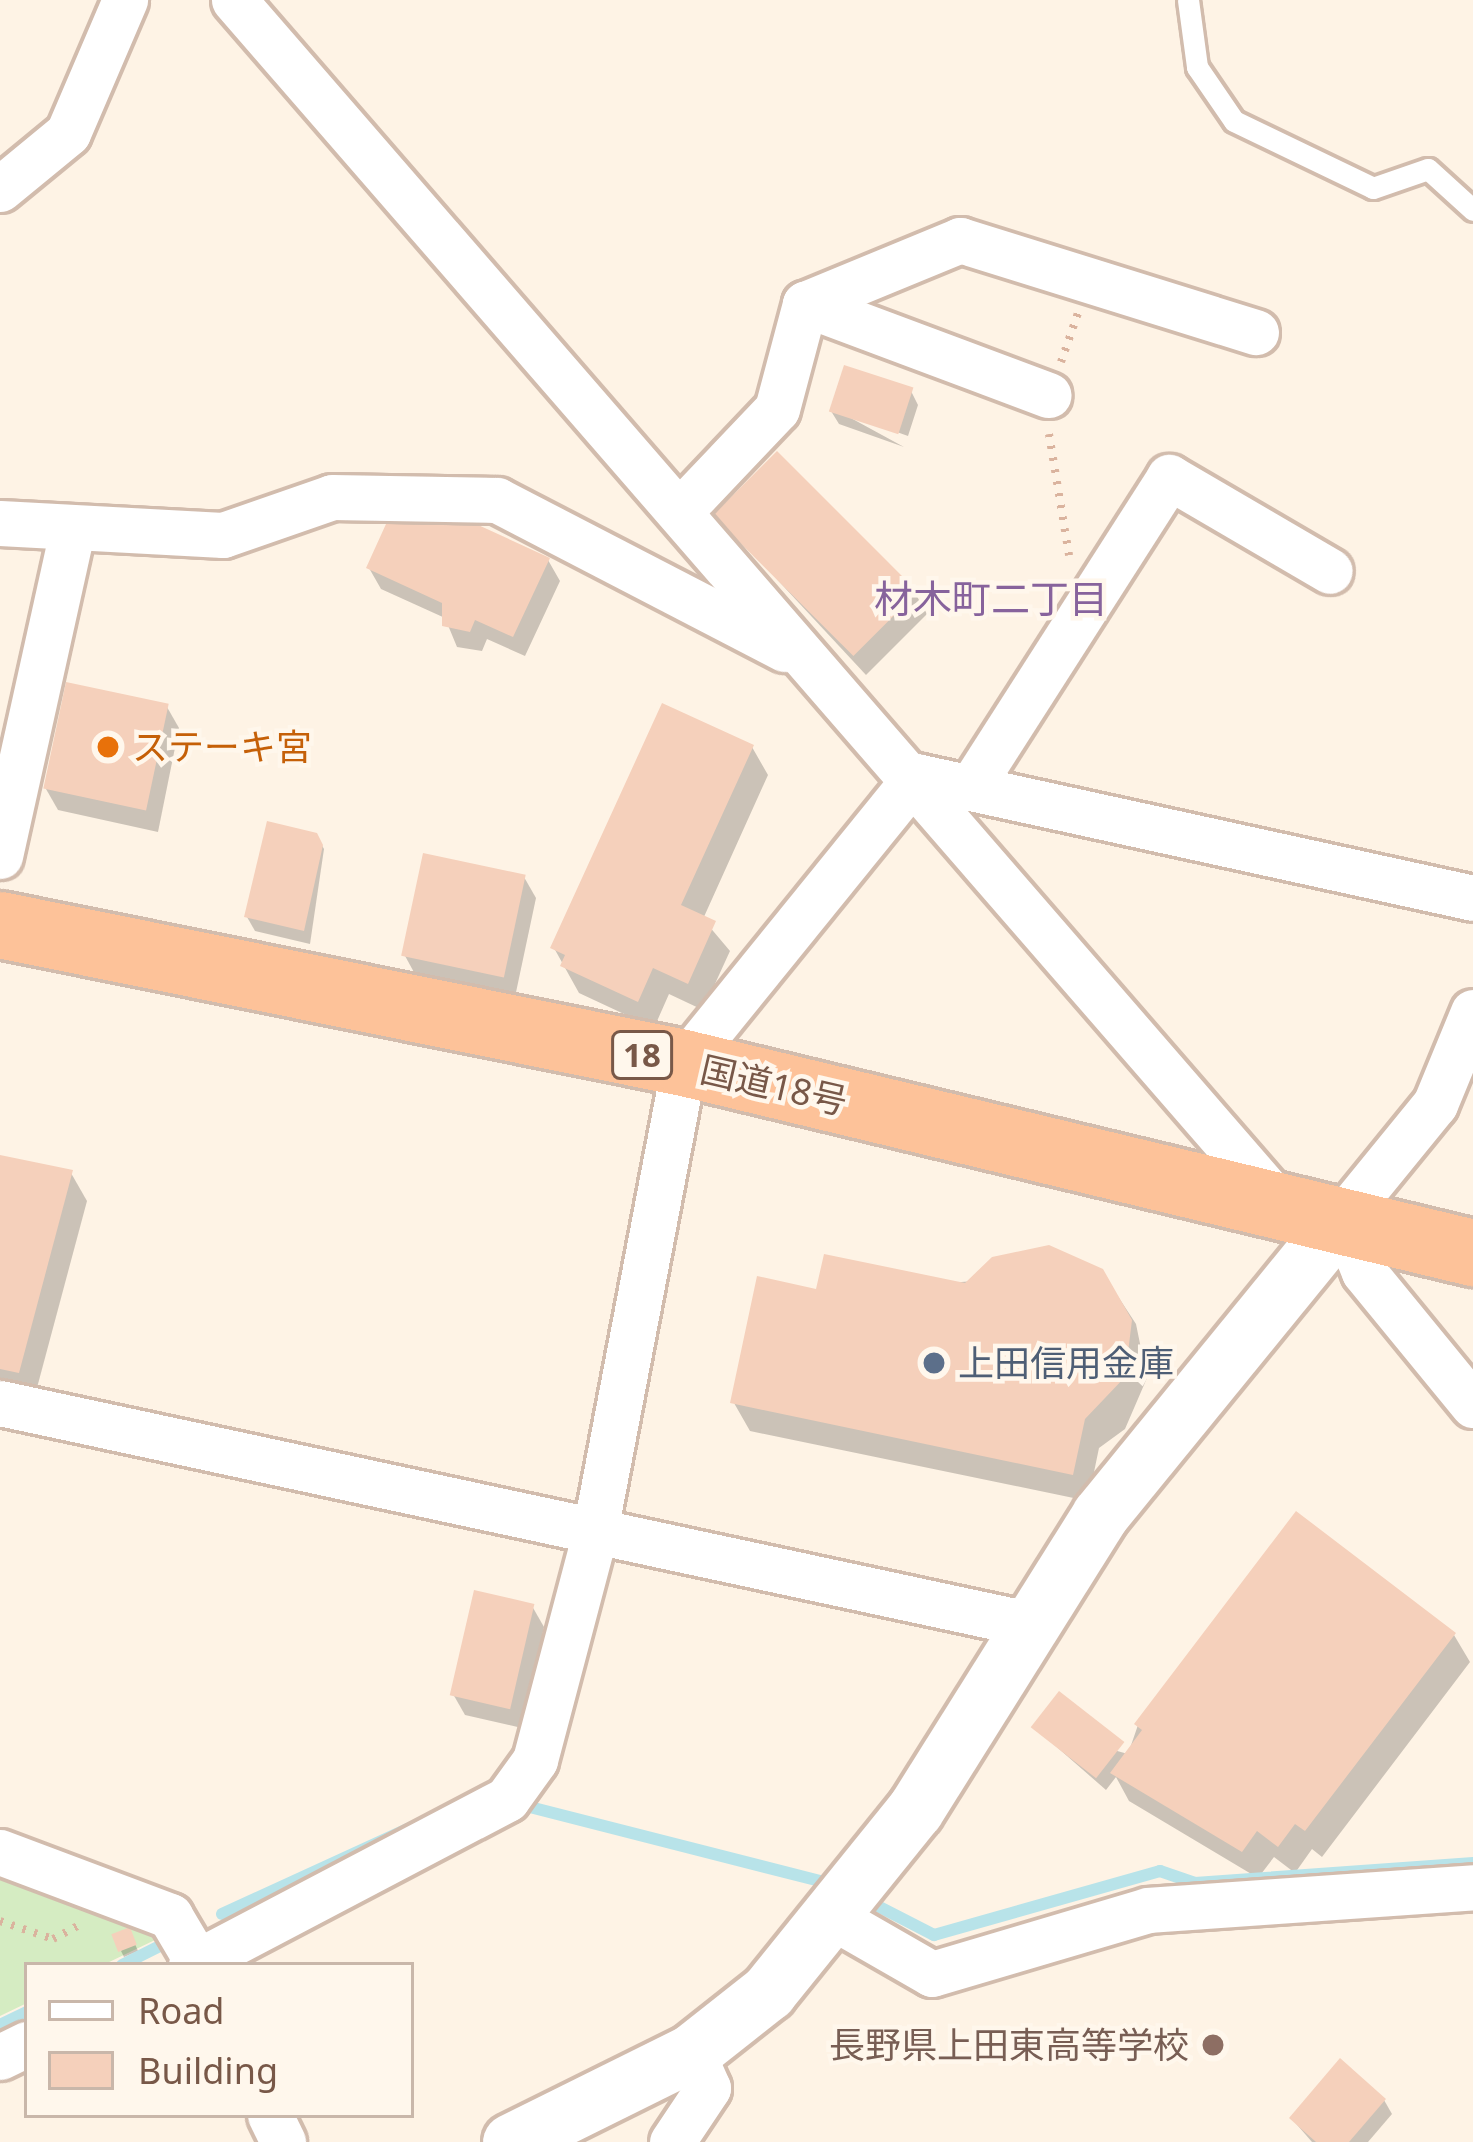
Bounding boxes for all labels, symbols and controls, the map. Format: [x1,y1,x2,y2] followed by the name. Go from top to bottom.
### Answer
[874,575,1108,621] district label: 材木町二丁目
[132,725,312,769] place label: ステーキ宮
[95,734,121,760] marker: ステーキ宮
[609,1028,675,1082] road number: 18
[696,1047,852,1123] street label: 国道18号
[958,1341,1174,1385] place label: 上田信用金庫
[921,1350,947,1376] marker: 上田信用金庫
[24,1962,414,2118] legend
[138,1986,225,2035] text: Road
[829,2023,1189,2067] place label: 長野県上田東高等学校
[1200,2032,1226,2058] marker: 長野県上田東高等学校
[138,2046,278,2095] text: Building

